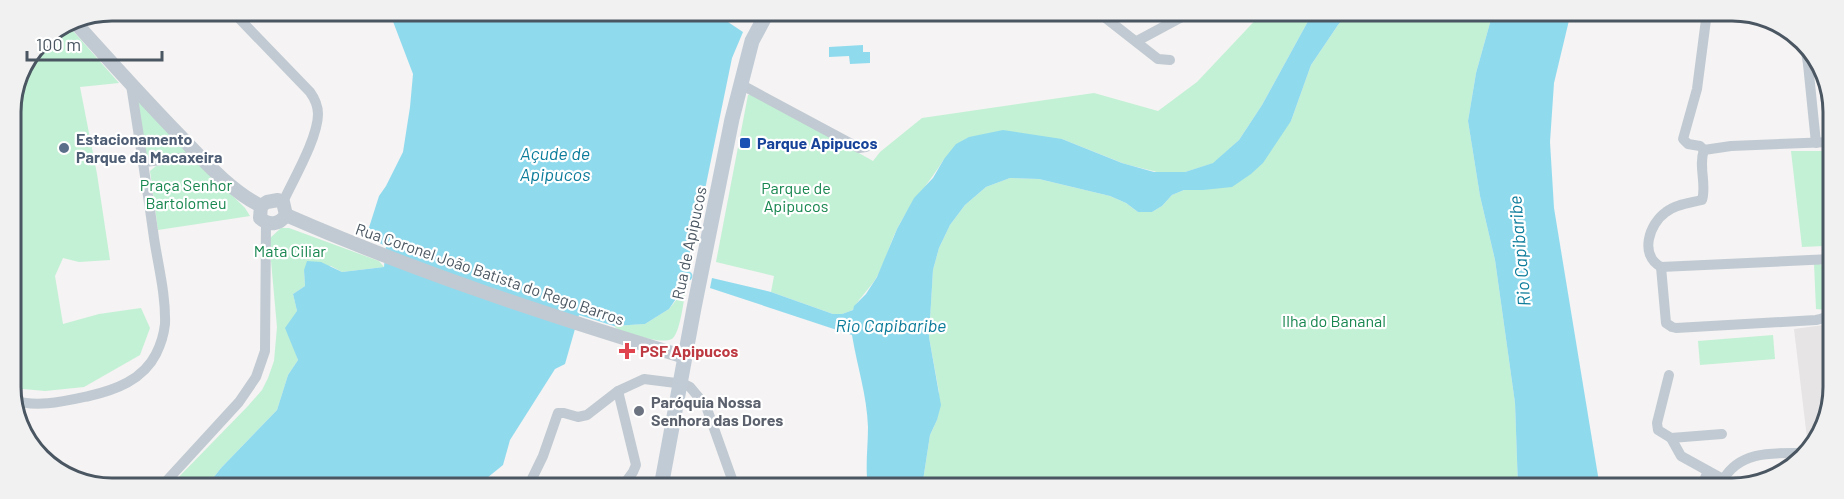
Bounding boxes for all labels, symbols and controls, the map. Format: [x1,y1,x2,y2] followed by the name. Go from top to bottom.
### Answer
[27,24,162,62] scale bar
[36,33,81,55] text: 100 m
[76,129,222,166] place label: Estacionamento Parque da Macaxeira
[757,133,878,152] place label: Parque Apipucos
[738,136,752,150] marker: Parque Apipucos
[57,141,71,155] marker: Estacionamento Parque da Macaxeira
[520,142,590,185] water label: Açude de Apipucos
[140,175,233,212] park label: Praça Senhor Bartolomeu
[761,178,831,215] park label: Parque de Apipucos
[667,185,710,301] street label: Rua de Apipucos
[1503,195,1535,307] water label: Rio Capibaribe
[353,219,627,329] street label: Rua Coronel João Batista do Rego Barros
[254,241,326,260] park label: Mata Ciliar
[1282,311,1386,330] park label: Ilha do Bananal
[836,314,946,336] water label: Rio Capibaribe
[640,341,738,360] place label: PSF Apipucos
[618,342,636,360] marker: PSF Apipucos
[651,392,783,429] place label: Paróquia Nossa Senhora das Dores
[632,404,646,418] marker: Paróquia Nossa Senhora das Dores

